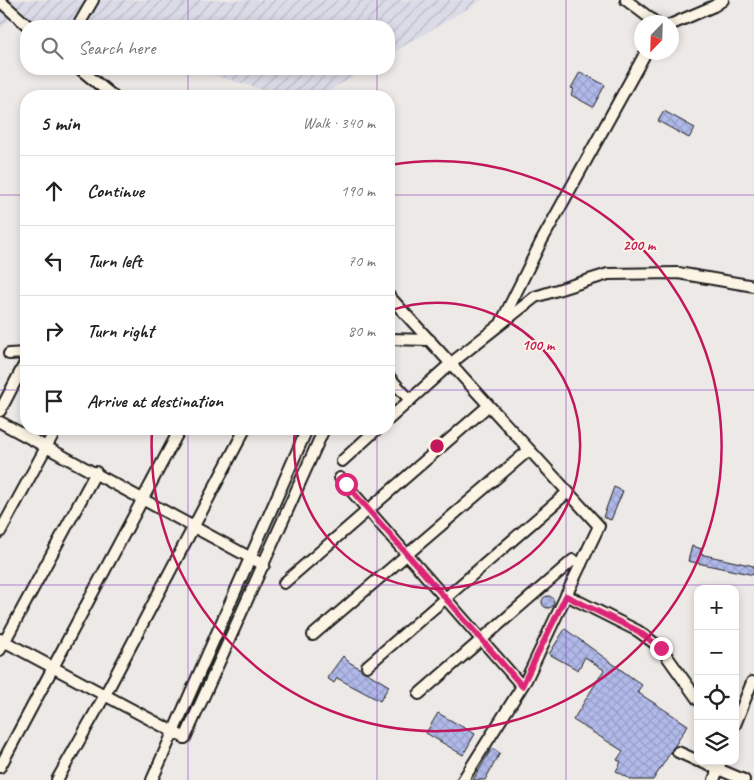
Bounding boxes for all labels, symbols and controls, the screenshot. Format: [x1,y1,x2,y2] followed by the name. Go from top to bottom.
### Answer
[634,15,679,60] north arrow
[20,20,395,75] search box
[38,34,66,62] icon: search
[78,36,155,60] text: Search here
[40,110,80,136] text: 5 min
[303,113,375,133] text: Walk · 340 m
[40,177,68,205] icon: ahead
[87,179,144,203] text: Continue
[341,181,375,201] text: 190 m
[623,236,657,255] text: 200 m
[40,247,68,275] icon: left
[87,249,142,273] text: Turn left
[348,251,375,271] text: 70 m
[40,317,68,345] icon: right
[87,319,154,343] text: Turn right
[348,321,375,341] text: 80 m
[522,336,556,355] text: 100 m
[40,387,68,415] icon: arrive
[87,389,223,413] text: Arrive at destination
[428,437,446,455] centre of rings
[335,473,358,496] route start
[694,585,739,765] map controls
[694,585,739,630] button: +
[694,630,739,675] button: −
[650,637,673,660] route end
[694,675,739,720] button: locate
[694,720,739,765] button: layers

